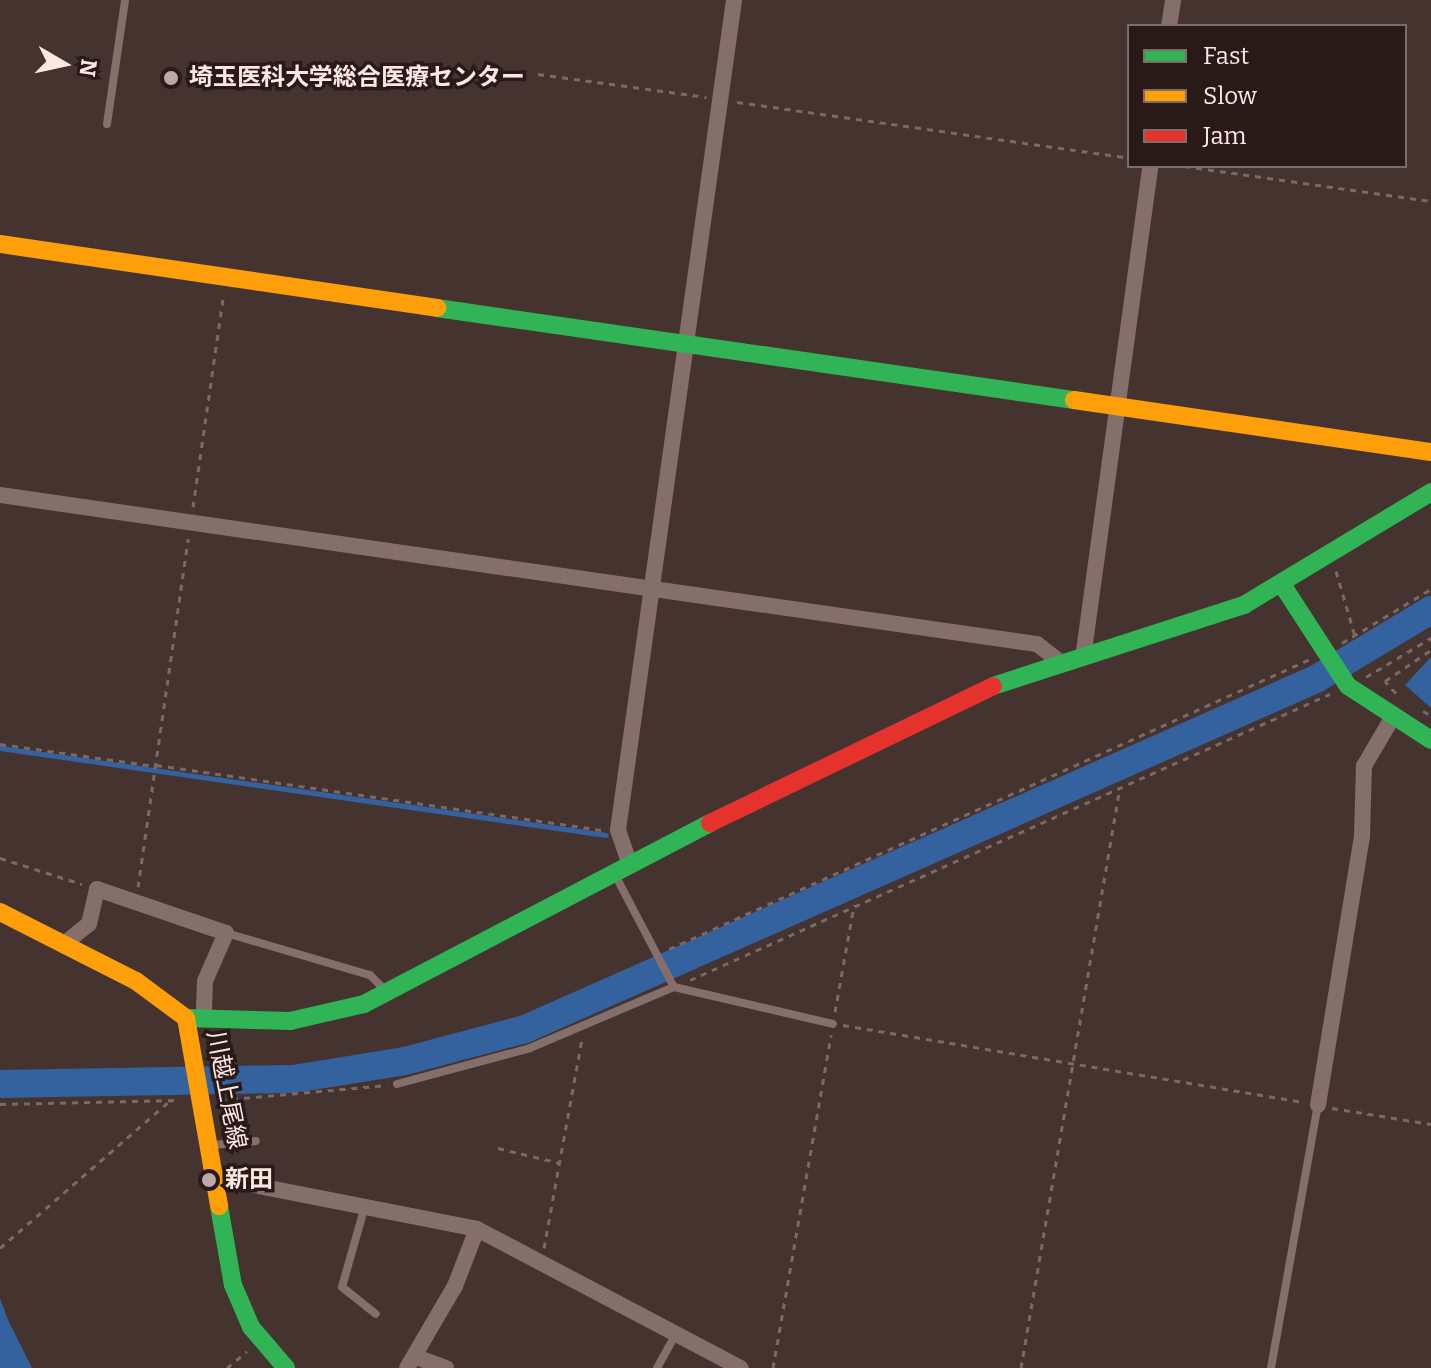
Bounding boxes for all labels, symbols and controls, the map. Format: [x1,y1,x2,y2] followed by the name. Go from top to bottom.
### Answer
[24,24,104,104] north arrow
[1127,24,1407,168] legend
[1203,42,1249,70] text: Fast
[74,57,103,78] text: N
[189,64,525,92] place label: 埼玉医科大学総合医療センター
[160,67,182,89] marker: 埼玉医科大学総合医療センター
[1203,82,1257,110] text: Slow
[1203,122,1246,150] text: Jam
[200,1028,252,1152] street label: 川越上尾線
[225,1166,273,1194] place label: 新田
[200,1171,218,1189] marker: 新田

